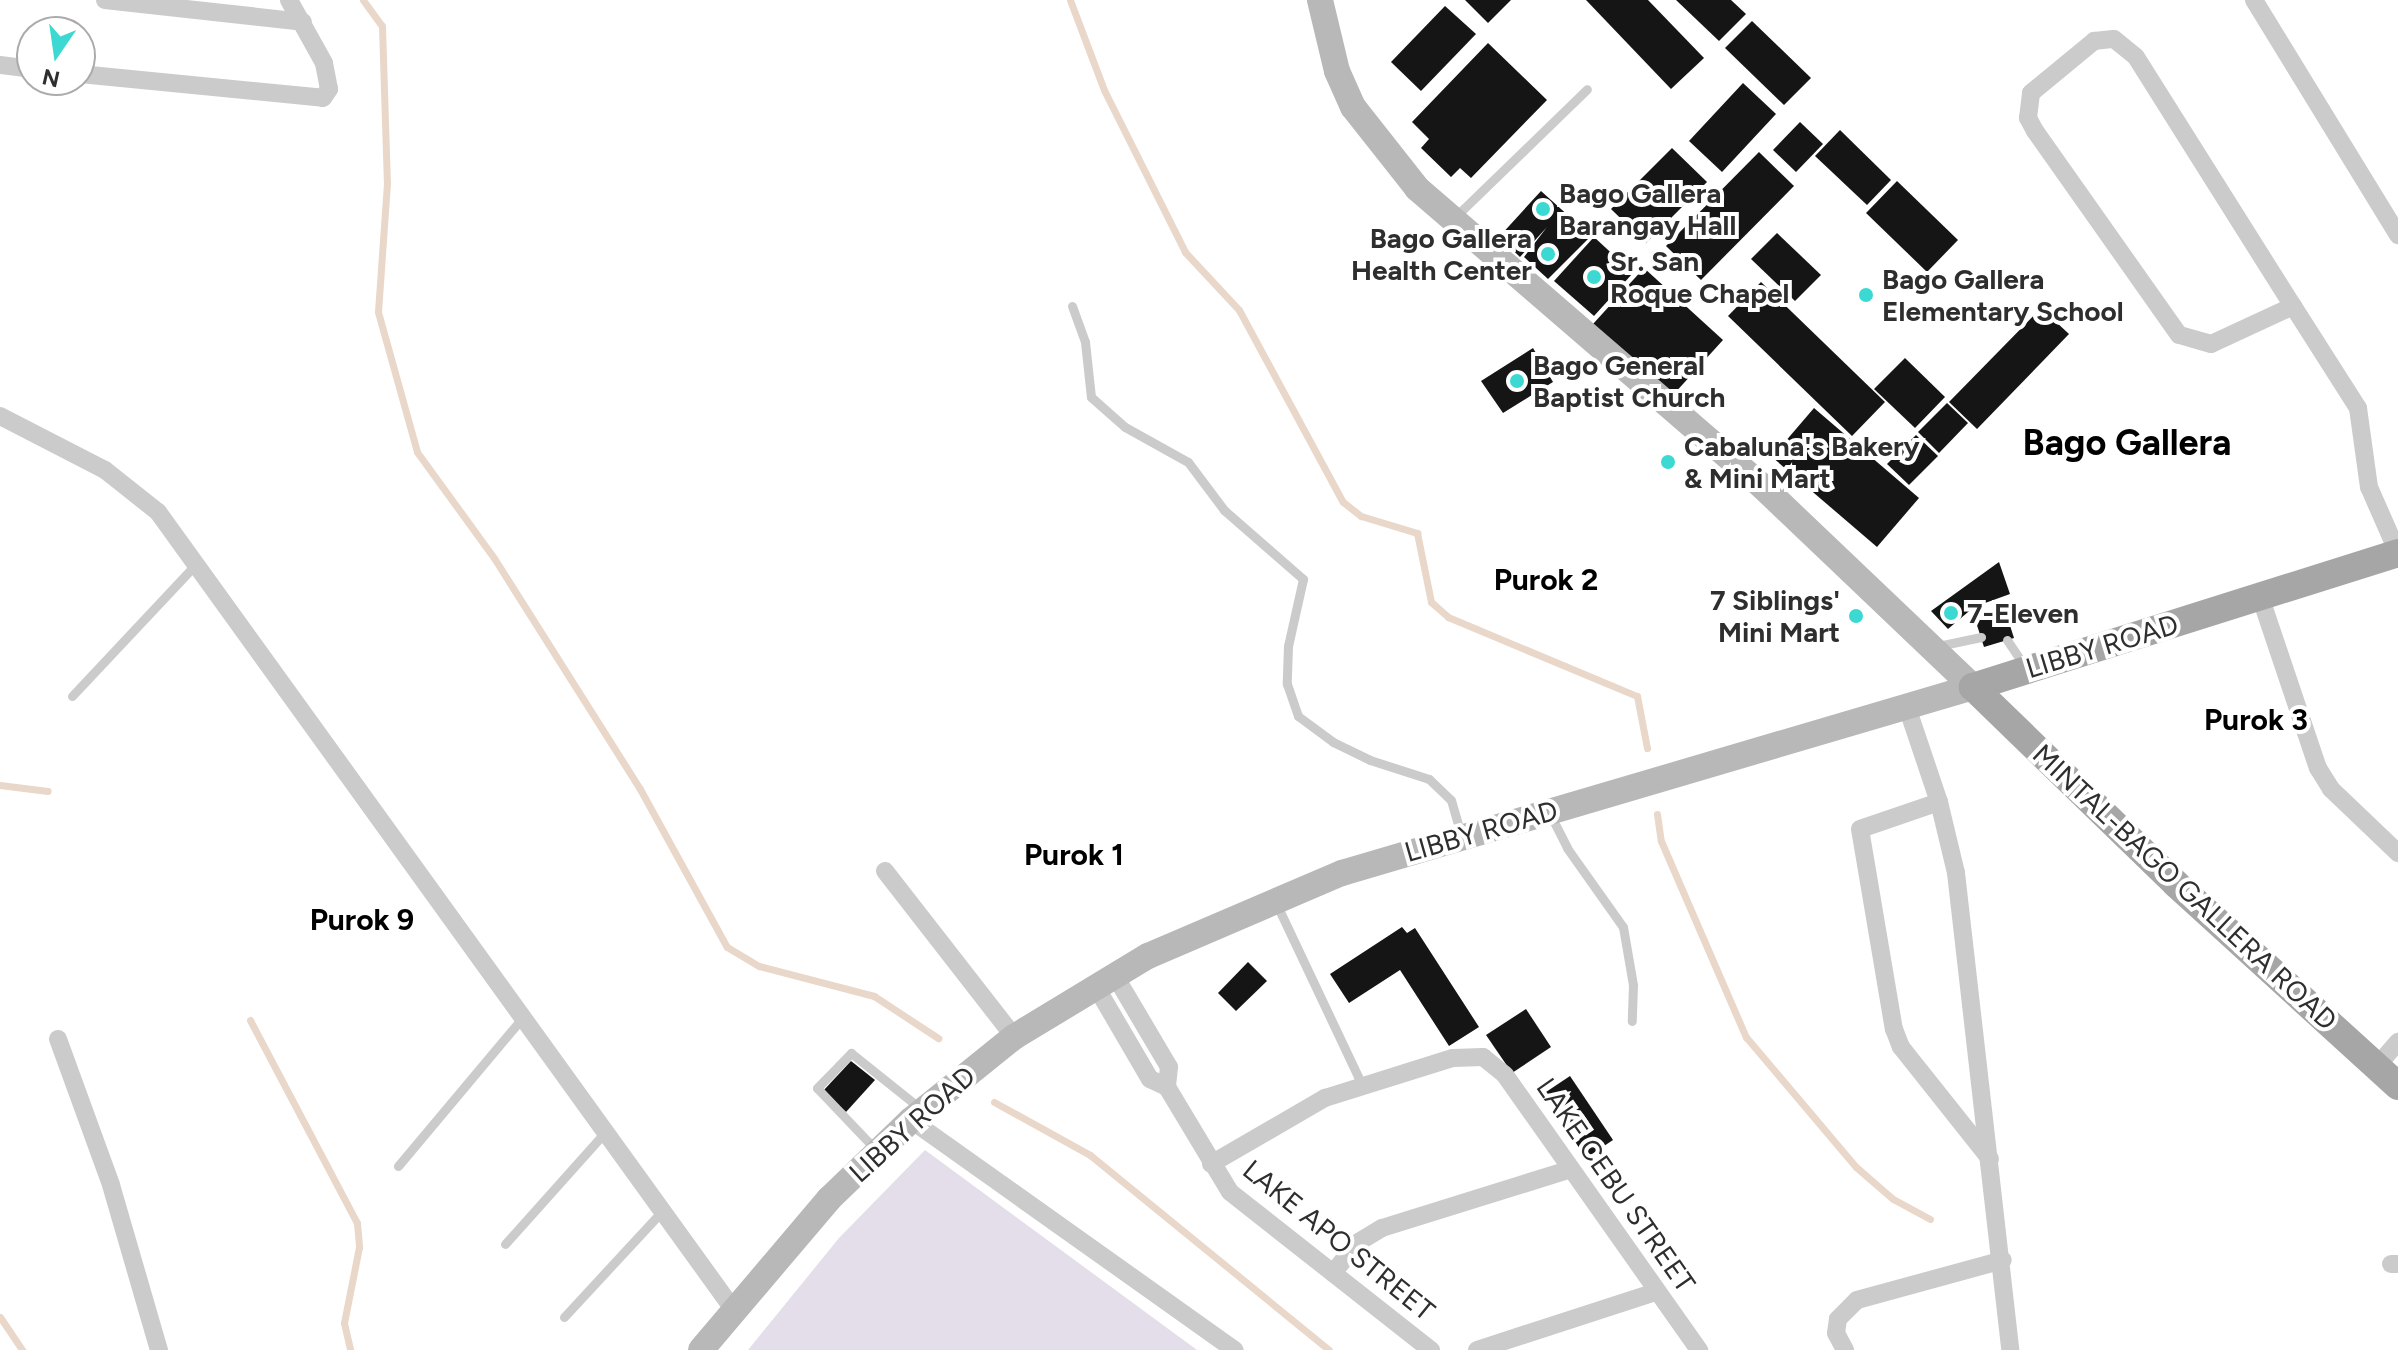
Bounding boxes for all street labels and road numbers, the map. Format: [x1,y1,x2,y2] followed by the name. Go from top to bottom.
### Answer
[2022,607,2182,685] street label: LIBBY ROAD
[2026,737,2344,1037] street label: MINTAL-BAGO GALLERA ROAD
[1401,793,1561,869] street label: LIBBY ROAD
[842,1059,982,1189] street label: LIBBY ROAD
[1530,1072,1702,1298] street label: LAKE CEBU STREET
[1236,1152,1442,1328] street label: LAKE APO STREET

